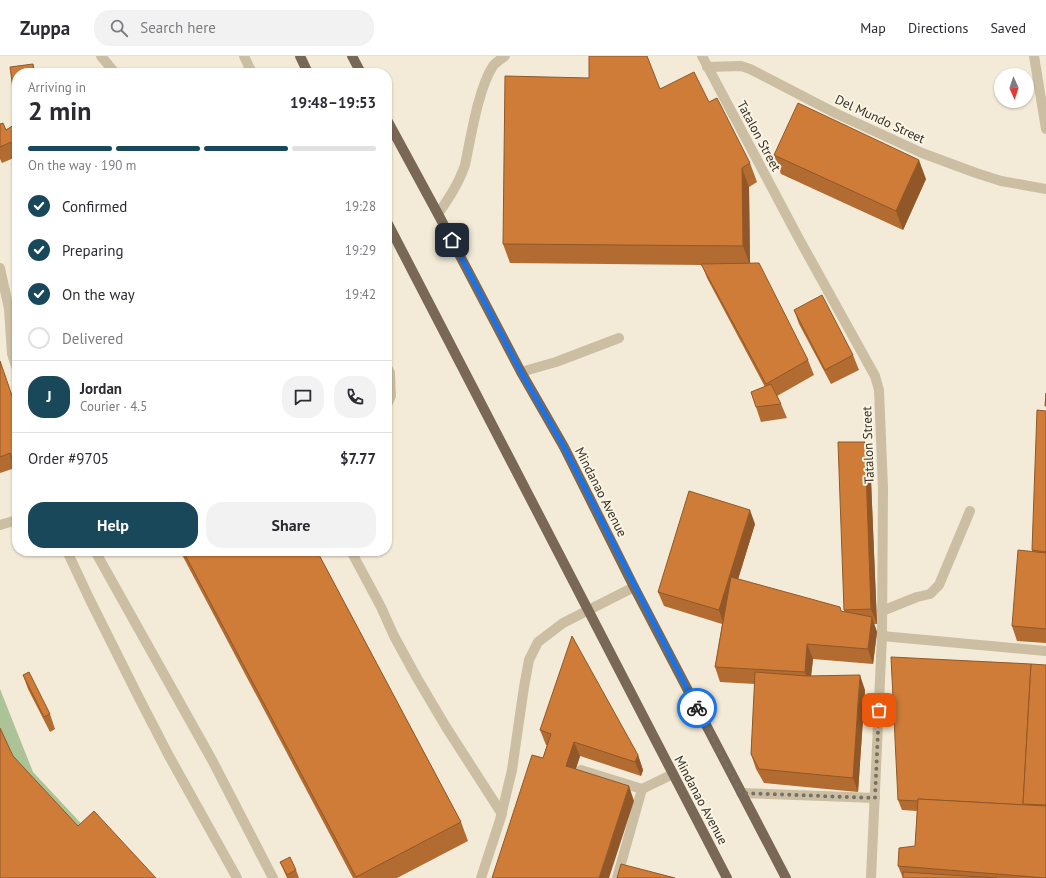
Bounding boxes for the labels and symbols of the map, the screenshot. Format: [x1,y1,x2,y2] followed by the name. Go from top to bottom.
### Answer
[994,68,1034,108] north arrow
[832,91,928,148] street label: Del Mundo Street
[733,98,785,175] street label: Tatalon Street
[435,223,469,257] pin
[858,405,878,484] street label: Tatalon Street
[571,444,631,540] street label: Mindanao Avenue
[677,688,717,728] courier
[862,693,896,727] pin
[670,753,732,847] street label: Mindanao Avenue

